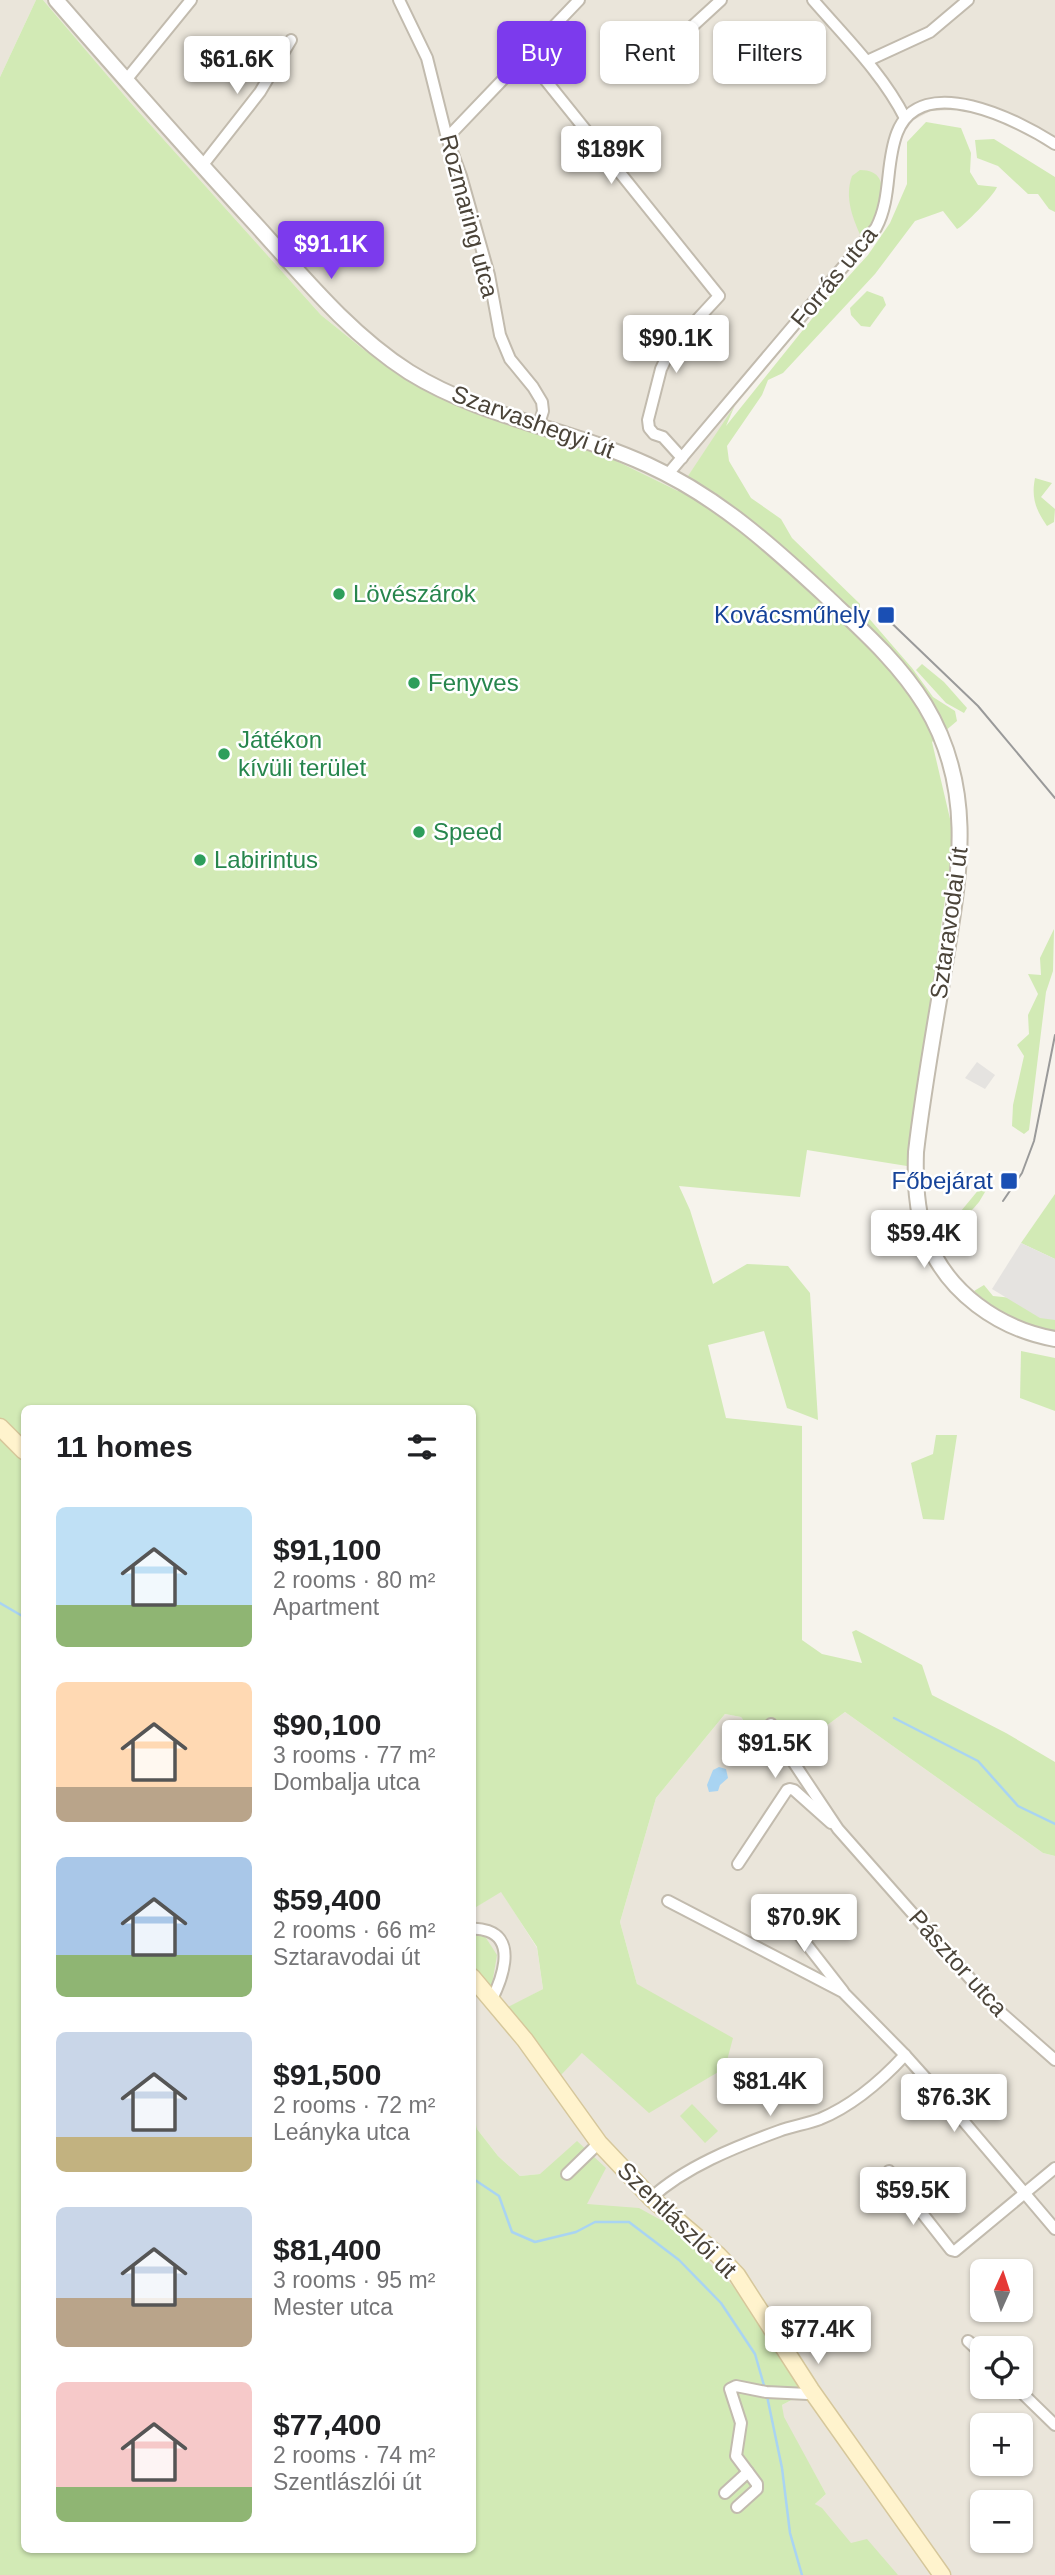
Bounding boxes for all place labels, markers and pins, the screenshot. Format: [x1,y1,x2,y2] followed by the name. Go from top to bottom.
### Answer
[180,36,294,96] pin: $61.6K
[562,127,660,186] pin: $189K
[274,222,388,281] pin: $91.1K
[619,316,733,375] pin: $90.1K
[353,580,477,607] place label: Lövészárok
[331,586,347,602] marker: Lövészárok
[714,601,870,628] place label: Kovácsműhely
[876,605,896,625] marker: Kovácsműhely
[428,669,519,696] place label: Fenyves
[406,675,422,691] marker: Fenyves
[238,726,366,781] place label: Játékon kívüli terület
[216,746,232,762] marker: Játékon kívüli terület
[433,818,502,845] place label: Speed
[411,824,427,840] marker: Speed
[214,846,318,873] place label: Labirintus
[192,852,208,868] marker: Labirintus
[892,1167,993,1194] place label: Főbejárat
[999,1171,1019,1191] marker: Főbejárat
[867,1210,981,1270] pin: $59.4K
[718,1720,832,1780] pin: $91.5K
[747,1895,861,1954] pin: $70.9K
[713,2058,827,2118] pin: $81.4K
[897,2074,1011,2134] pin: $76.3K
[856,2168,970,2227] pin: $59.5K
[761,2306,875,2366] pin: $77.4K

